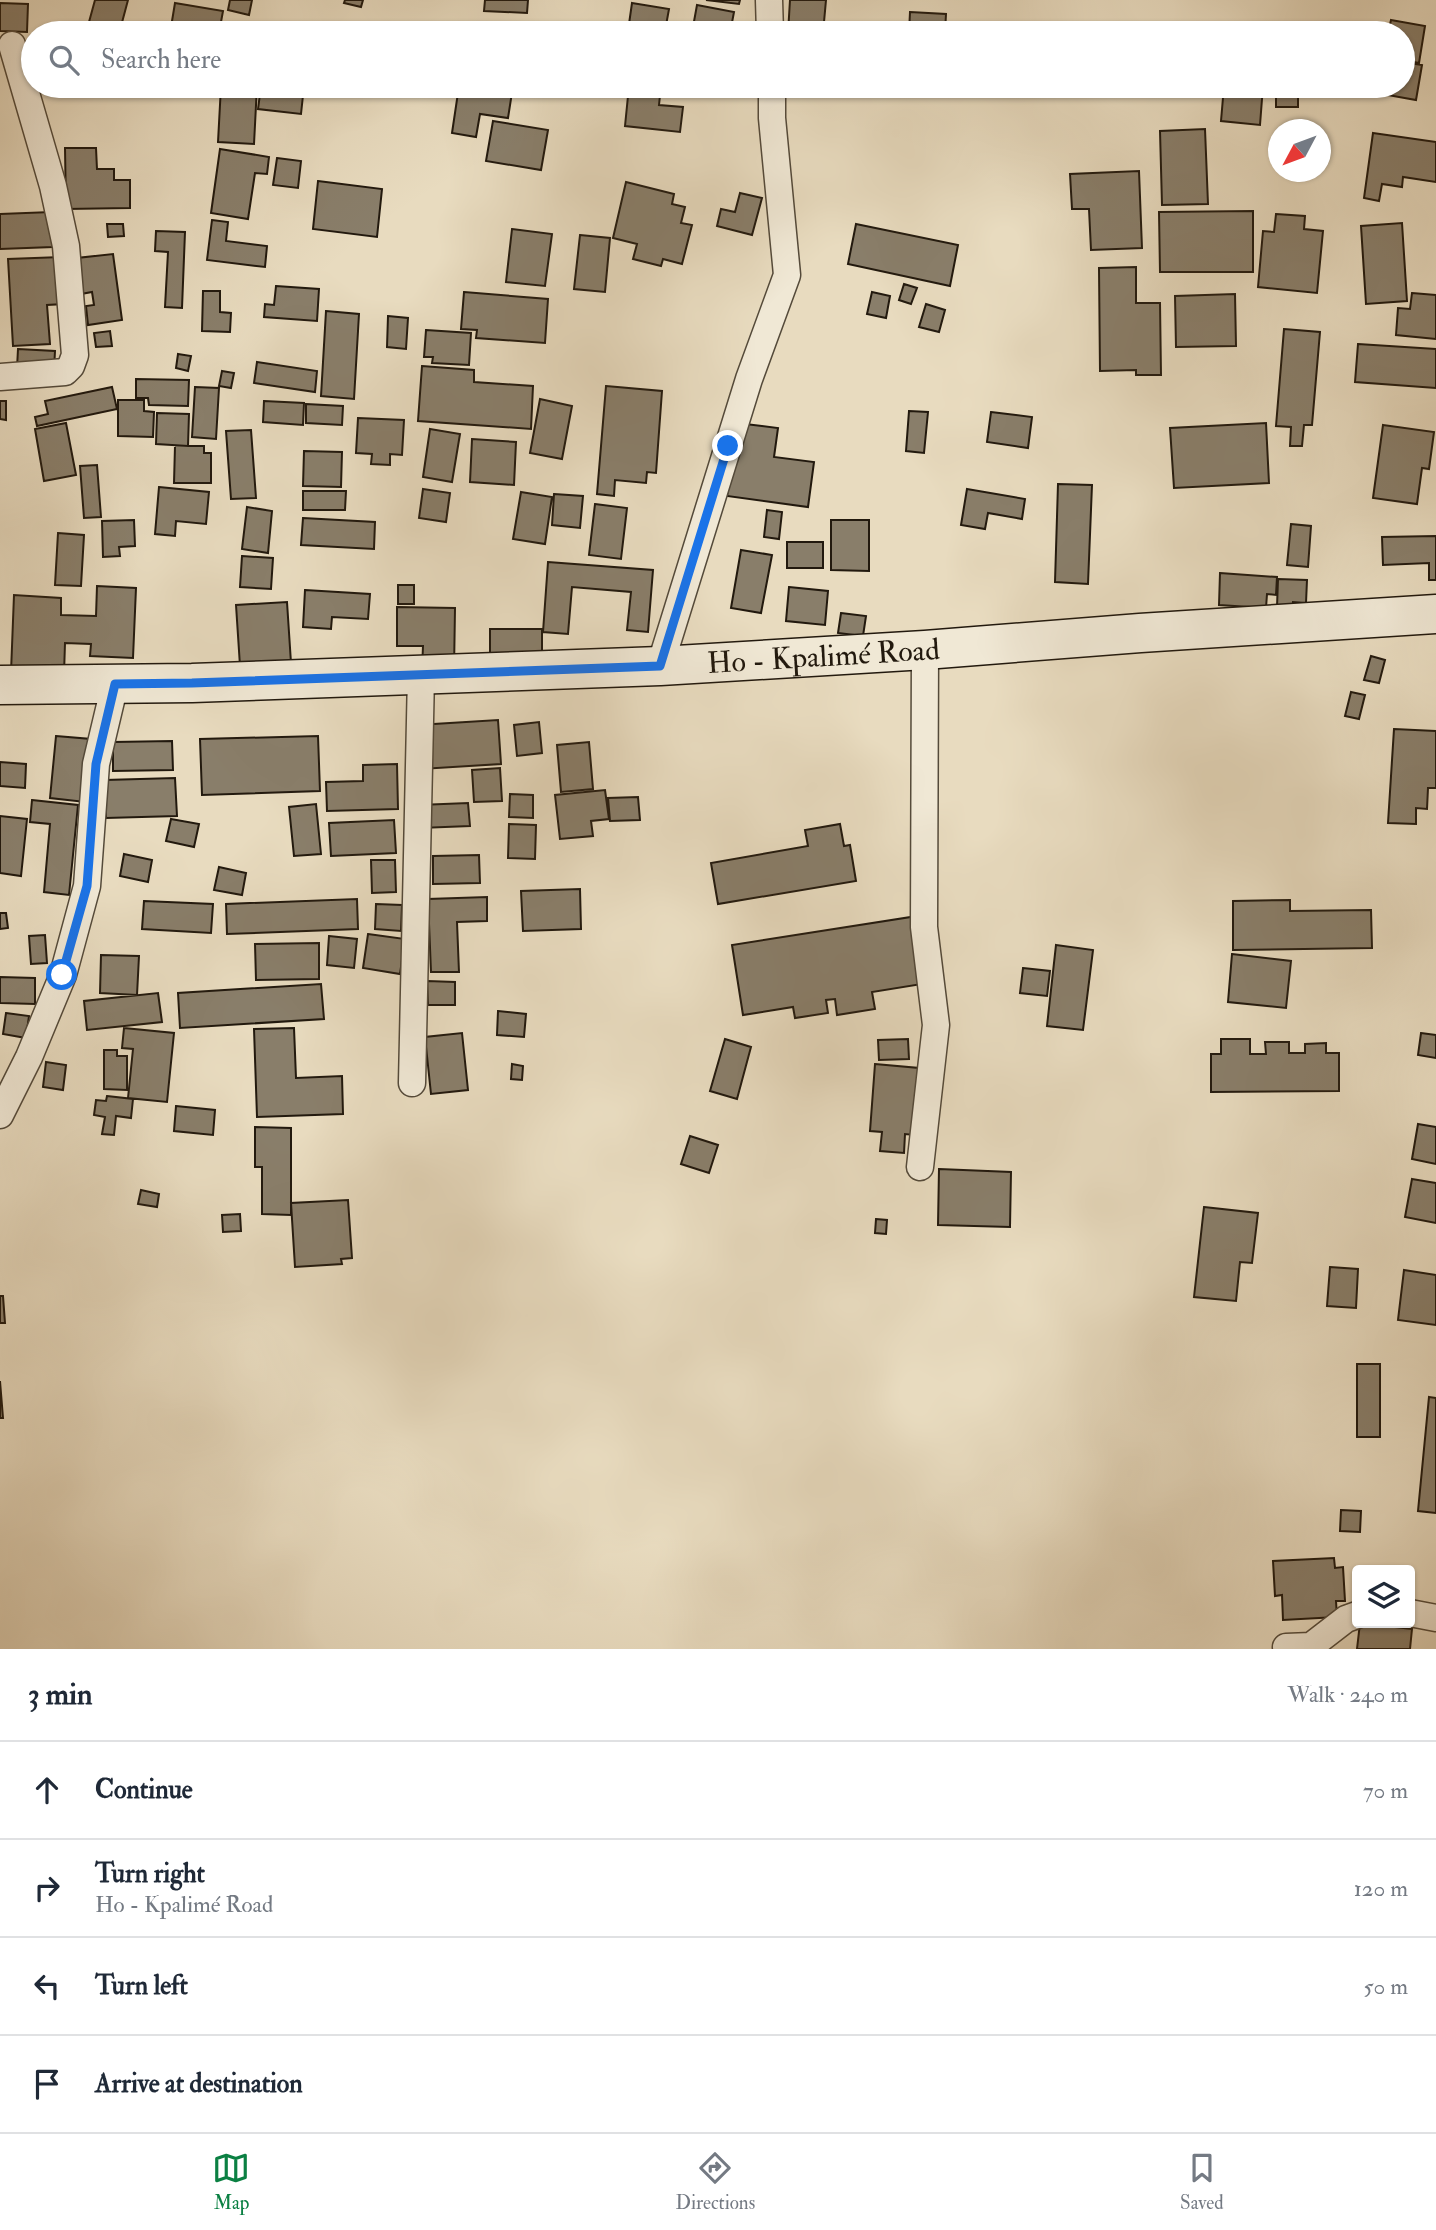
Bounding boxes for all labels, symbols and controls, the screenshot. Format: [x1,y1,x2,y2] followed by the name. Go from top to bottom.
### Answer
[21,21,1415,98] search box
[45,41,83,79] icon: search
[101,44,221,76] text: Search here
[1268,119,1331,182] north arrow
[712,430,743,461] route end
[706,631,941,682] street label: Ho - Kpalimé Road
[46,959,77,990] route start
[1352,1565,1415,1628] map controls
[1352,1565,1415,1628] button: layers
[28,1676,93,1713] text: 3 min
[1288,1680,1408,1709] text: Walk · 240 m
[28,1771,66,1809] icon: ahead
[95,1774,193,1806] text: Continue
[1363,1776,1408,1805] text: 70 m
[95,1858,205,1890] text: Turn right
[28,1869,66,1907] icon: right
[1354,1874,1408,1903] text: 120 m
[95,1890,273,1919] text: Ho - Kpalimé Road
[28,1967,66,2005] icon: left
[95,1970,188,2002] text: Turn left
[1364,1972,1408,2001] text: 50 m
[28,2065,66,2103] icon: arrive
[95,2068,303,2100] text: Arrive at destination
[212,2149,250,2215] tab: Map
[675,2149,755,2215] tab: Directions
[1180,2149,1224,2215] tab: Saved

